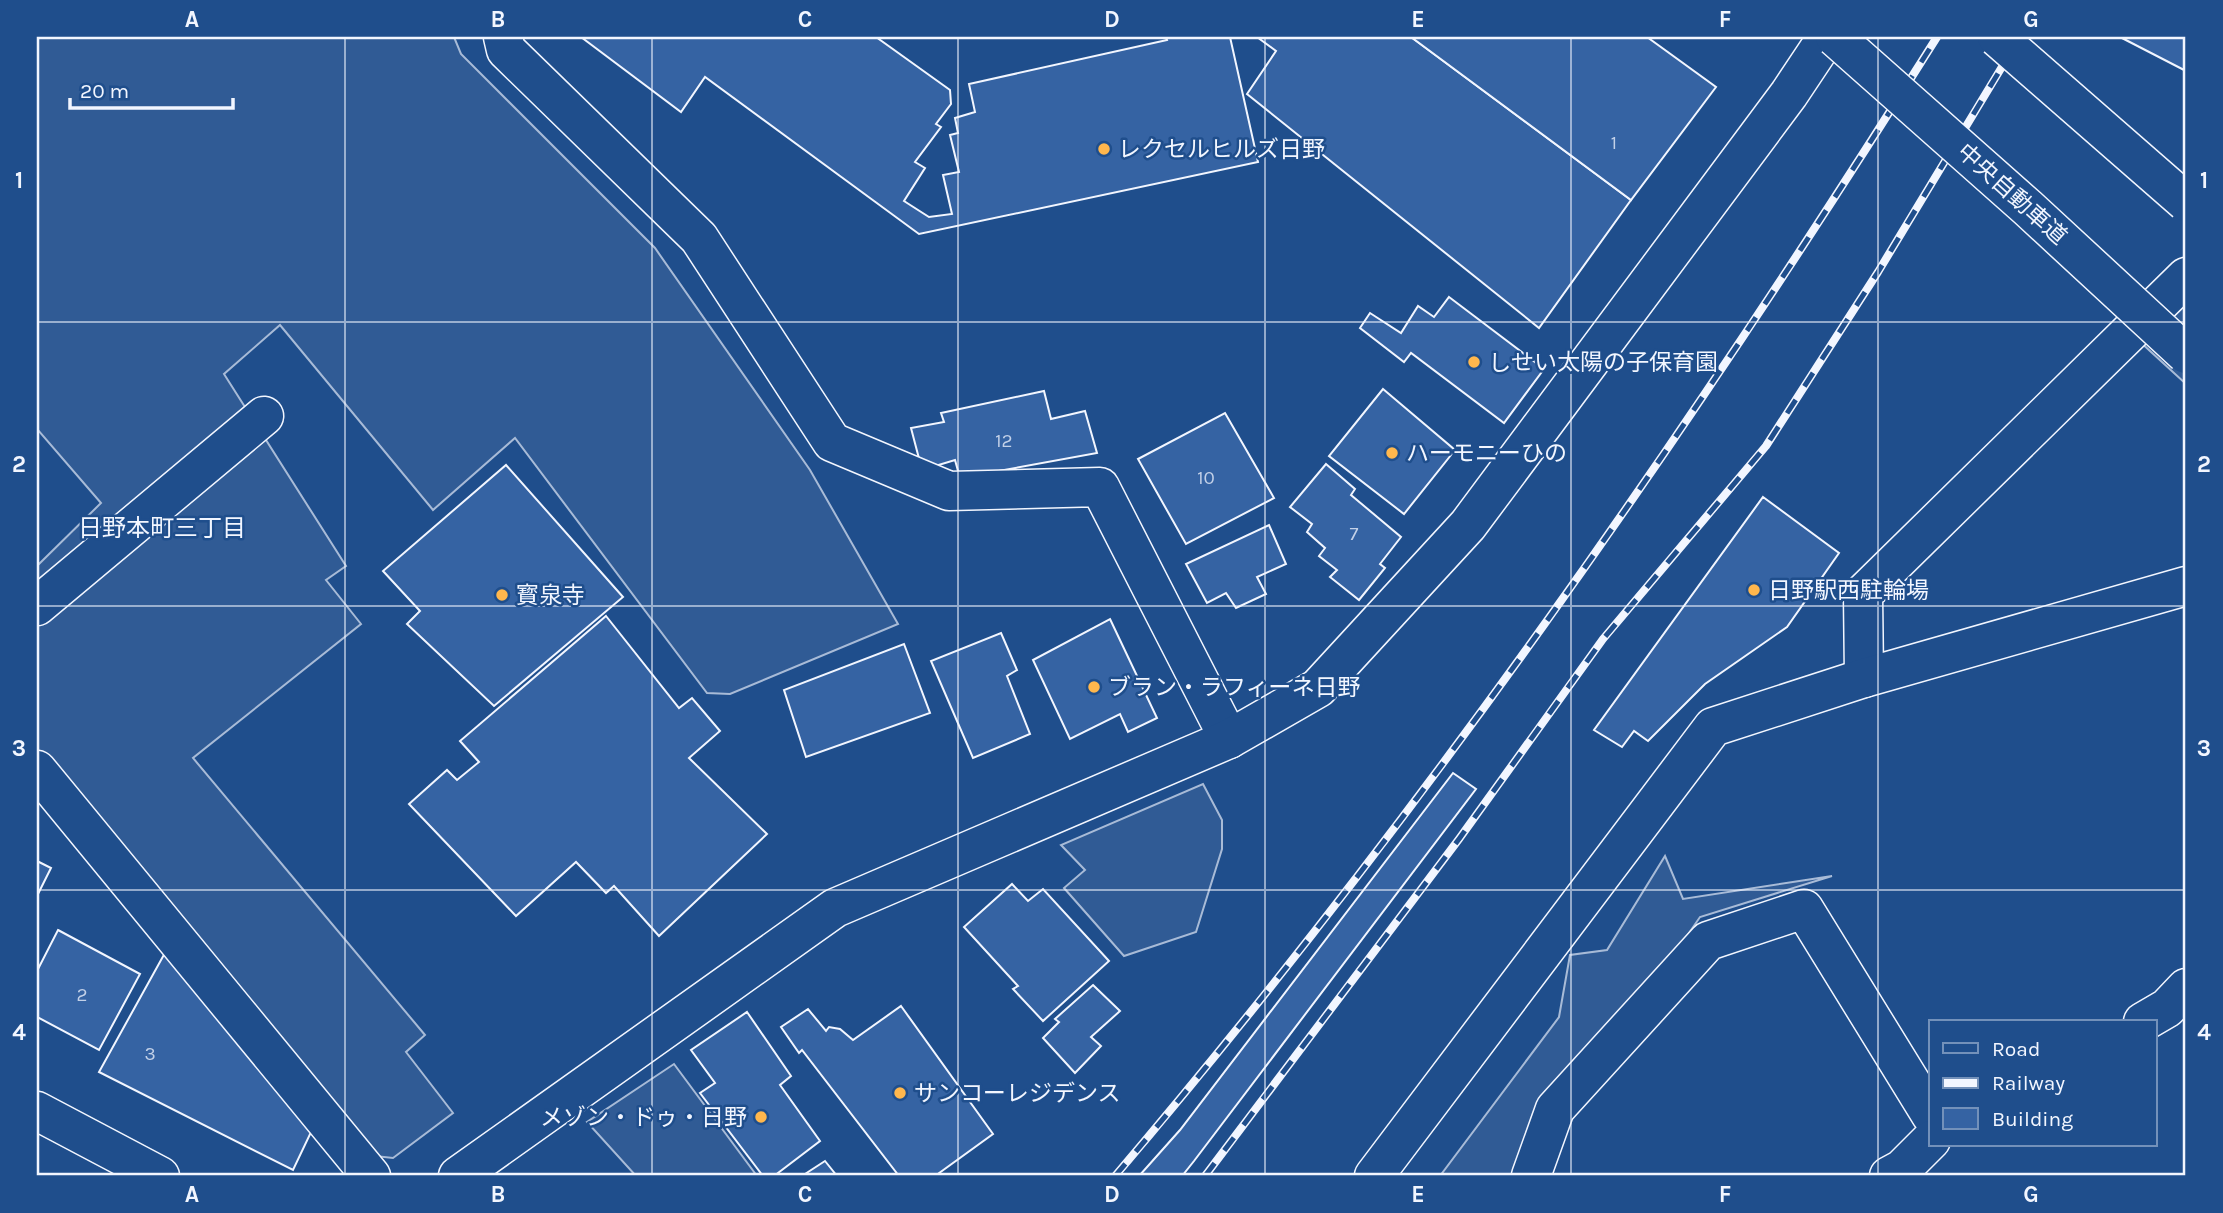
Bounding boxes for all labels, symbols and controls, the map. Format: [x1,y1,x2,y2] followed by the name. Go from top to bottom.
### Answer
[185,6,199,33] text: A
[491,6,505,33] text: B
[798,6,812,33] text: C
[1104,6,1120,33] text: D
[1411,6,1425,33] text: E
[1719,6,1731,33] text: F
[2023,6,2039,33] text: G
[70,66,233,110] scale bar
[80,79,129,103] text: 20 m
[1611,132,1617,154] house number: 1
[1118,136,1325,163] place label: レクセルヒルズ日野
[1952,138,2072,250] street label: 中央自動車道
[1096,141,1112,157] marker: レクセルヒルズ日野
[15,167,23,194] text: 1
[2200,167,2208,194] text: 1
[1488,349,1718,376] place label: しせい太陽の子保育園
[1466,354,1482,370] marker: しせい太陽の子保育園
[995,430,1013,452] house number: 12
[1406,440,1567,467] place label: ハーモニーひの
[1384,445,1400,461] marker: ハーモニーひの
[12,451,26,478] text: 2
[2197,451,2211,478] text: 2
[1197,467,1215,489] house number: 10
[78,514,246,542] district label: 日野本町三丁目
[1350,523,1359,545] house number: 7
[1768,577,1929,604] place label: 日野駅西駐輪場
[516,582,585,609] place label: 寳泉寺
[1746,582,1762,598] marker: 日野駅西駐輪場
[494,587,510,603] marker: 寳泉寺
[1108,674,1361,701] place label: ブラン・ラフィーネ日野
[1086,679,1102,695] marker: ブラン・ラフィーネ日野
[12,735,26,762] text: 3
[2197,735,2211,762] text: 3
[76,984,88,1006] house number: 2
[12,1019,26,1046] text: 4
[2197,1019,2211,1046] text: 4
[1929,1020,2156,1146] legend
[1992,1037,2040,1061] text: Road
[144,1043,156,1065] house number: 3
[1992,1071,2065,1095] text: Railway
[914,1080,1121,1107] place label: サンコーレジデンス
[892,1085,908,1101] marker: サンコーレジデンス
[540,1104,747,1131] place label: メゾン・ドゥ・日野
[1992,1107,2073,1131] text: Building
[753,1109,769,1125] marker: メゾン・ドゥ・日野
[185,1181,199,1208] text: A
[491,1181,505,1208] text: B
[798,1181,812,1208] text: C
[1104,1181,1120,1208] text: D
[1411,1181,1425,1208] text: E
[1719,1181,1731,1208] text: F
[2023,1181,2039,1208] text: G

